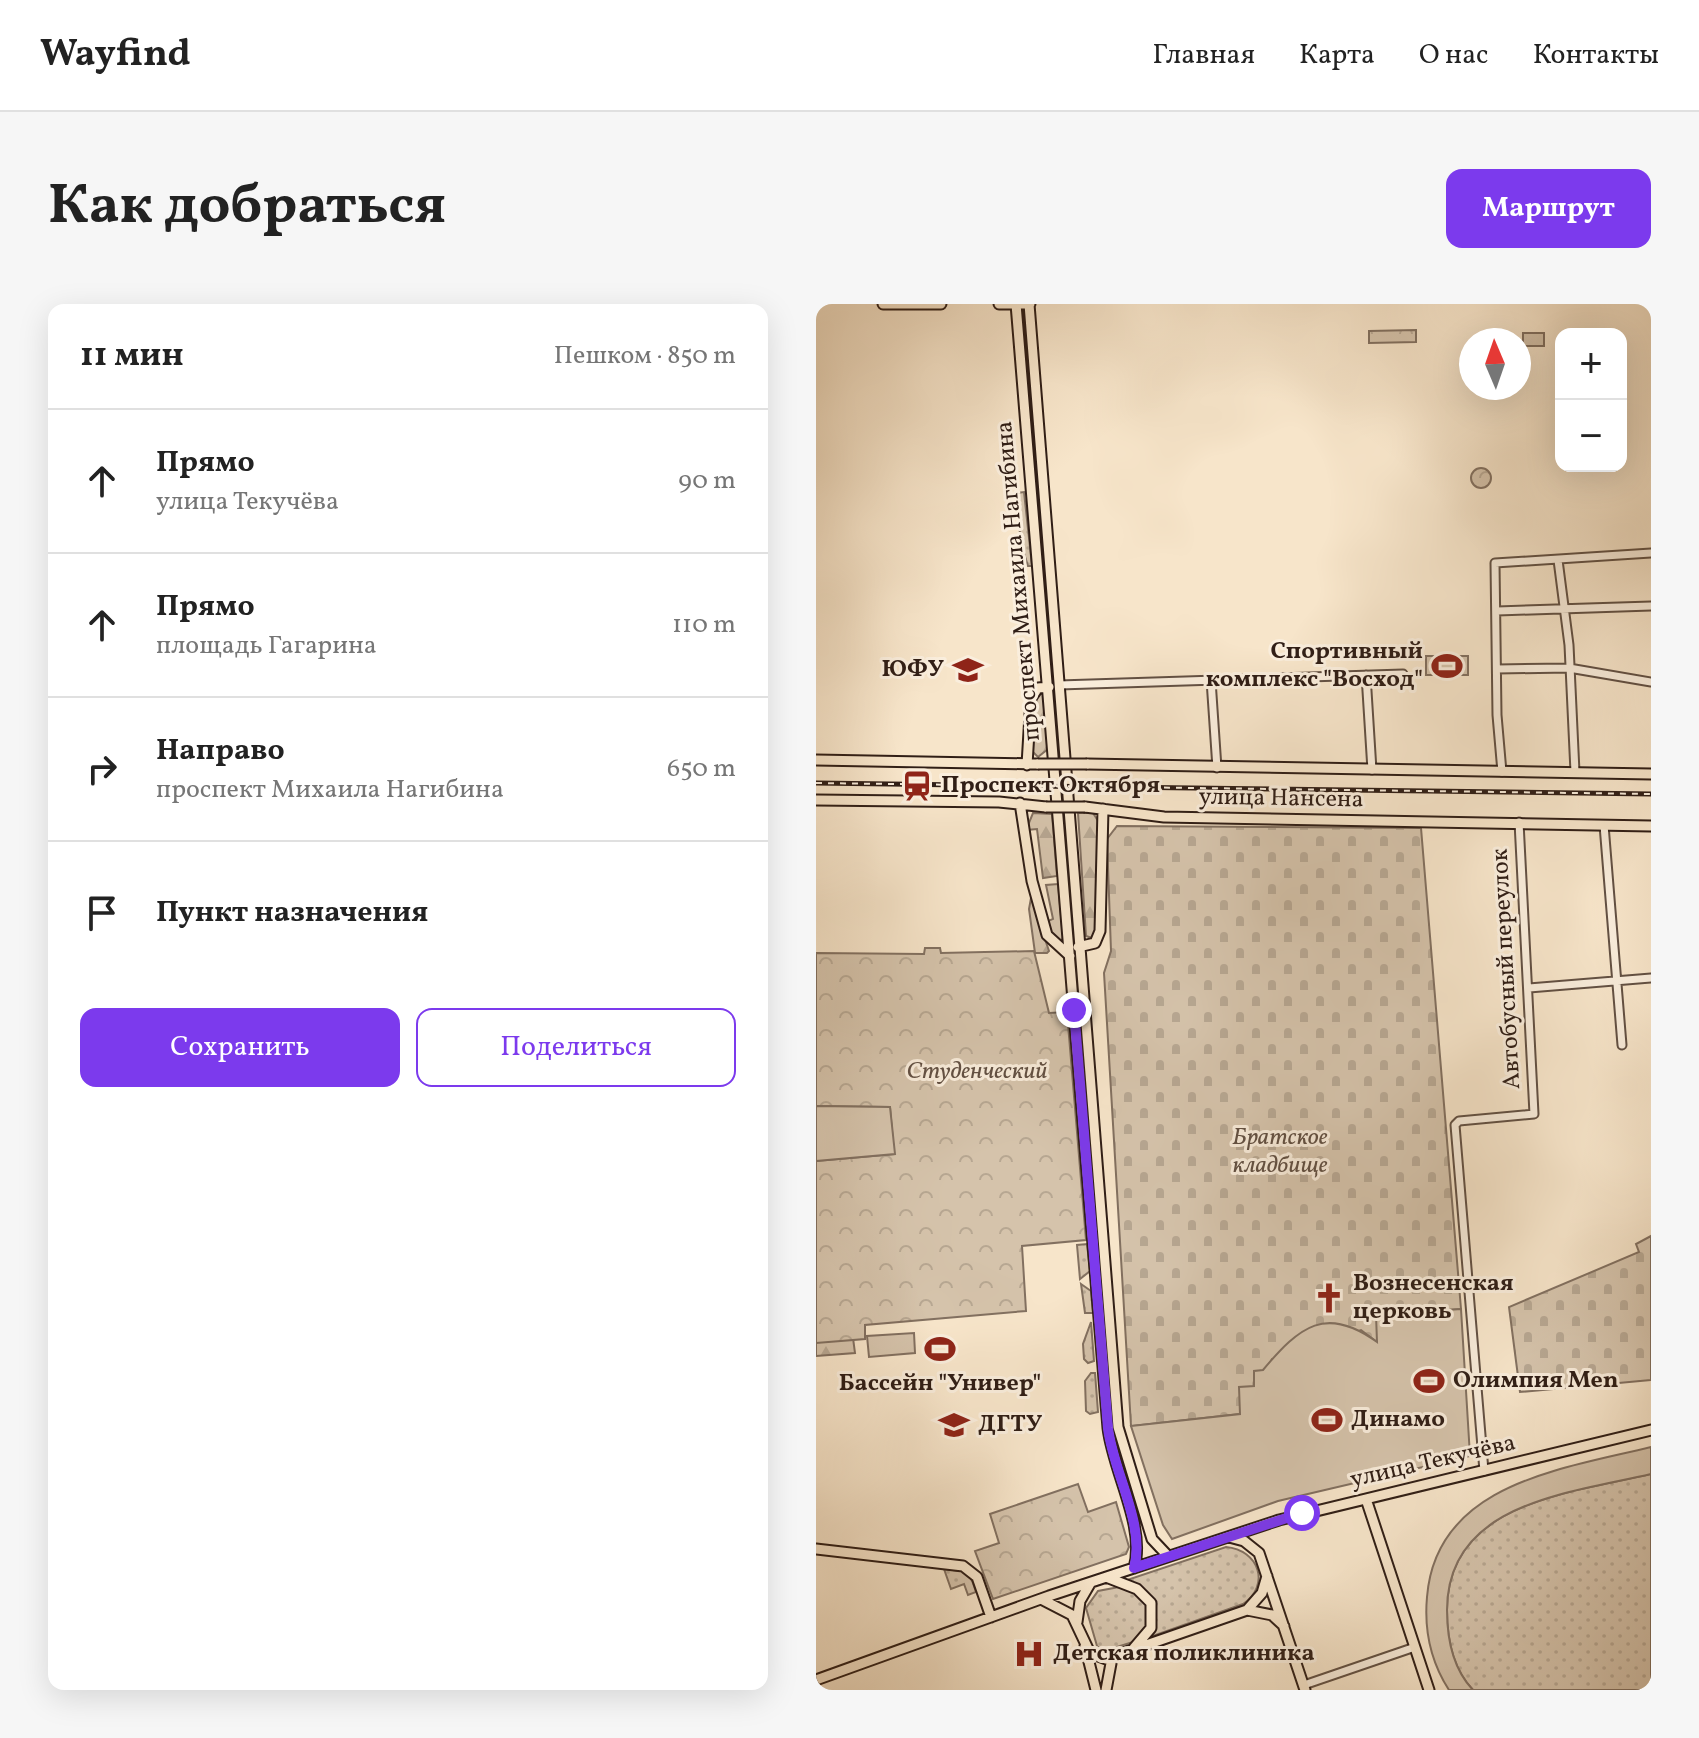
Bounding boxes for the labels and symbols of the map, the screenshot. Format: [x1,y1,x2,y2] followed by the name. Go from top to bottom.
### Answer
[1459,328,1531,400] north arrow
[988,420,1050,742] street label: проспект Михаила Нагибина
[1206,635,1423,697] place label: Спортивный комплекс "Восход"
[1430,649,1464,683] sports icon: Спортивный комплекс "Восход"
[882,653,944,687] place label: ЮФУ
[951,653,985,687] school or university icon: ЮФУ
[900,769,934,803] station icon: Проспект Октября
[941,769,1160,803] place label: Проспект Октября
[1198,781,1364,817] street label: улица Нансена
[1484,848,1530,1090] street label: Автобусный переулок
[1056,992,1092,1028] route end
[906,1055,1048,1089] park label: Студенческий
[1233,1121,1328,1183] park label: Братское кладбище
[1353,1267,1514,1329] place label: Вознесенская церковь
[1312,1281,1346,1315] church icon: Вознесенская церковь
[923,1332,957,1366] sports icon: Бассейн "Универ"
[1412,1364,1446,1398] sports icon: Олимпия Men
[1453,1364,1619,1398] place label: Олимпия Men
[839,1367,1041,1401] place label: Бассейн "Универ"
[1310,1403,1344,1437] sports icon: Динамо
[1351,1403,1445,1437] place label: Динамо
[937,1408,971,1442] school or university icon: ДГТУ
[978,1408,1042,1442] place label: ДГТУ
[1347,1426,1519,1498] street label: улица Текучёва
[1284,1495,1320,1531] route start
[1012,1637,1046,1671] hospital icon: Детская поликлиника
[1053,1637,1315,1671] place label: Детская поликлиника

